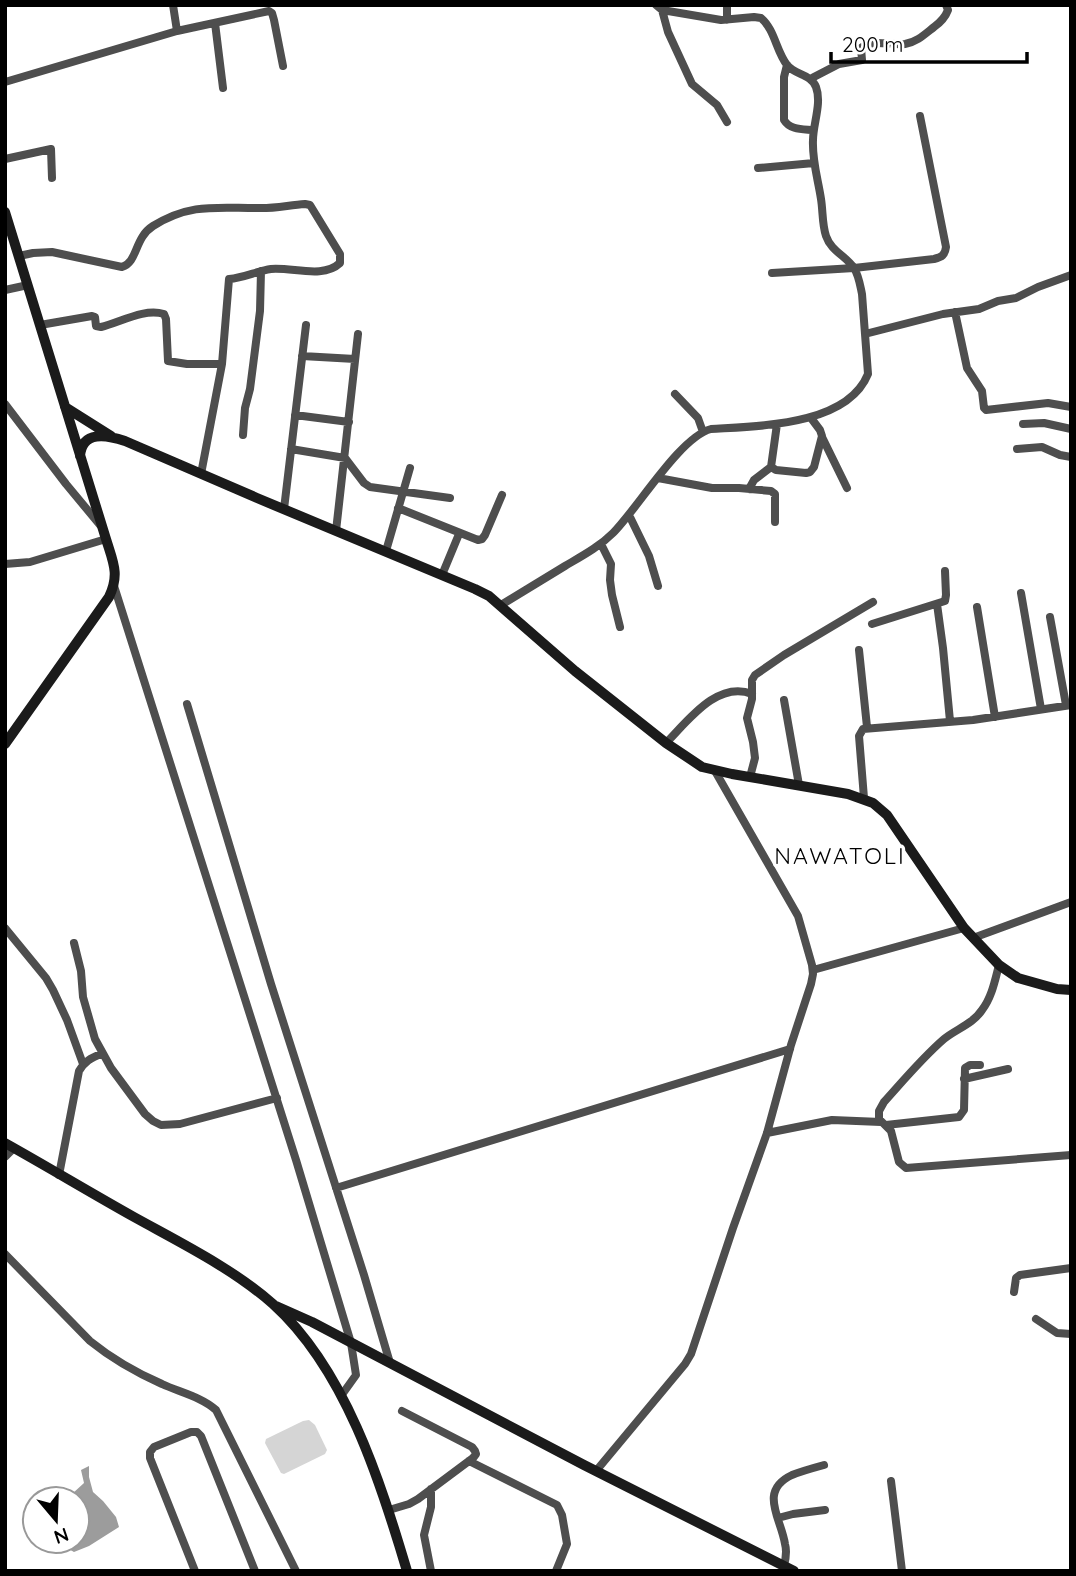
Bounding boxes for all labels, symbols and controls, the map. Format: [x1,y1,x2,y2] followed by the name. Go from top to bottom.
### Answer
[831,21,1027,65] scale bar
[842,31,904,57] text: 200 m
[774,841,906,870] district label: NAWATOLI
[21,1485,91,1555] north arrow
[51,1522,72,1550] text: N

